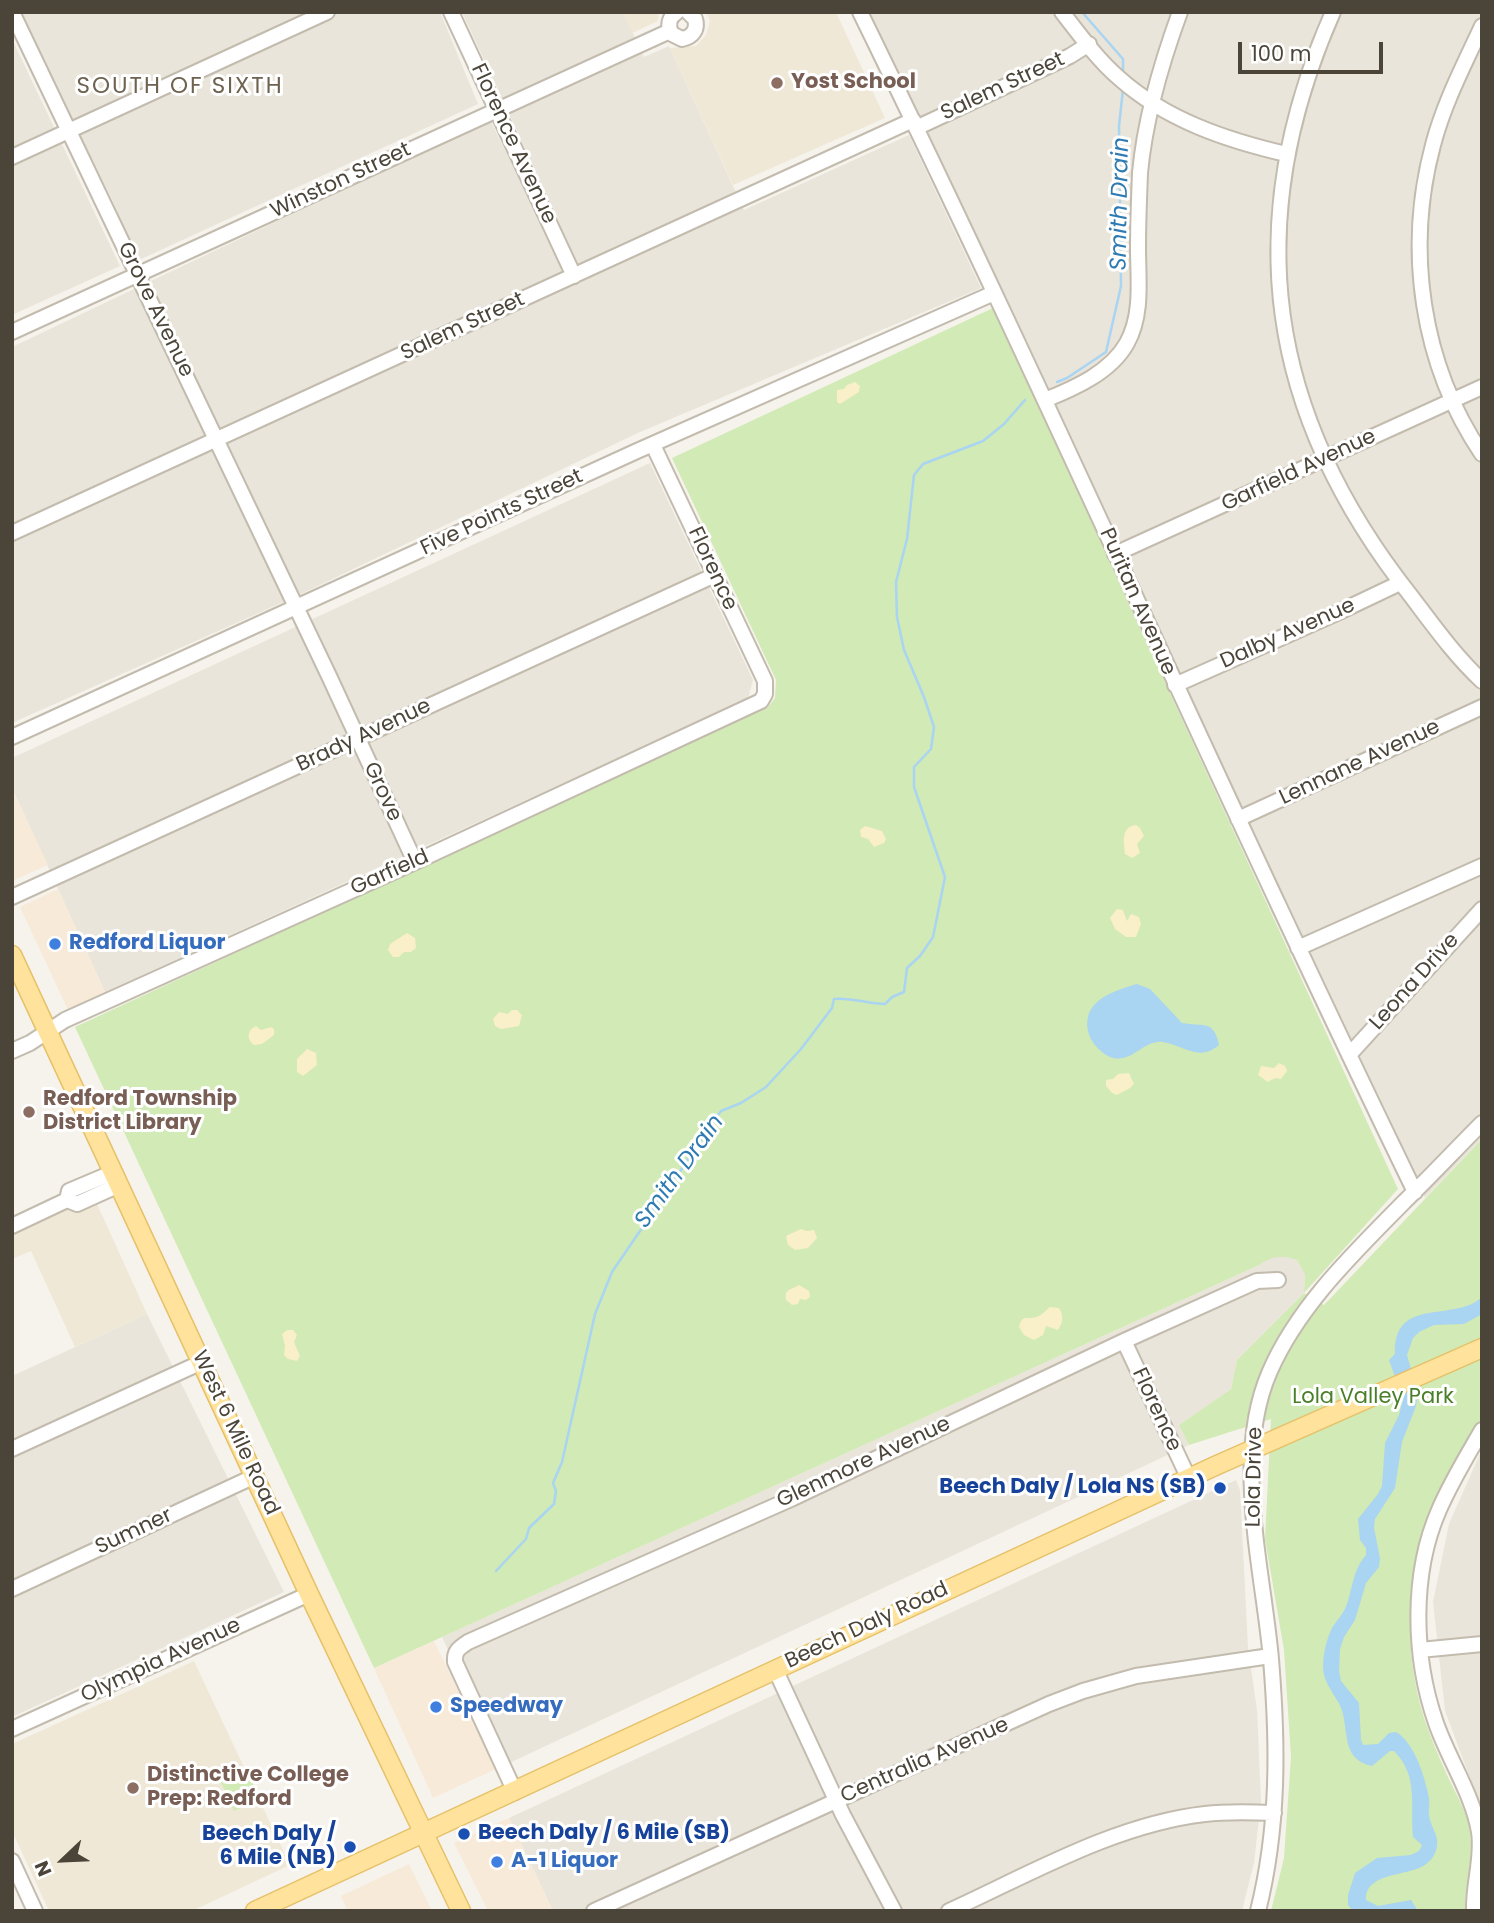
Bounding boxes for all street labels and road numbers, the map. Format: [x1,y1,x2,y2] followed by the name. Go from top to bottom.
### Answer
[937,47,1069,127] street label: Salem Street
[465,60,561,228] street label: Florence Avenue
[267,138,415,224] street label: Winston Street
[111,238,199,382] street label: Grove Avenue
[397,287,529,367] street label: Salem Street
[1218,424,1380,518] street label: Garfield Avenue
[417,464,587,562] street label: Five Points Street
[682,523,742,615] street label: Florence
[1093,525,1181,679] street label: Puritan Avenue
[1217,593,1359,675] street label: Dalby Avenue
[293,694,435,778] street label: Brady Avenue
[1276,715,1444,811] street label: Lennane Avenue
[357,758,407,826] street label: Grove
[347,845,433,901] street label: Garfield
[1365,928,1465,1036] street label: Leona Drive
[186,1347,284,1519] street label: West 6 Mile Road
[1126,1364,1186,1456] street label: Florence
[773,1412,955,1514] street label: Glenmore Avenue
[1242,1427,1268,1527] street label: Lola Drive
[92,1503,176,1561] street label: Sumner
[781,1577,953,1675] street label: Beech Daly Road
[77,1613,245,1709] street label: Olympia Avenue
[837,1713,1013,1809] street label: Centralia Avenue

